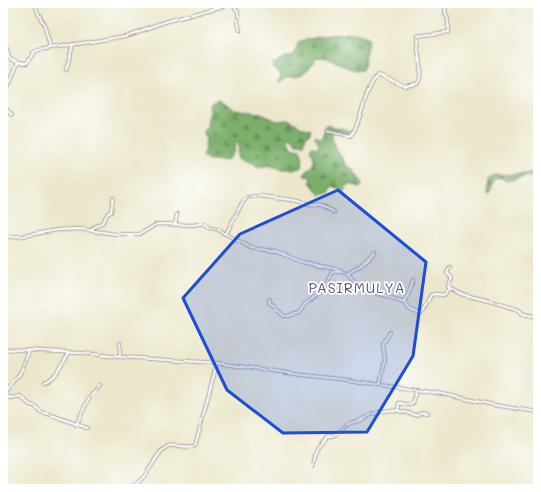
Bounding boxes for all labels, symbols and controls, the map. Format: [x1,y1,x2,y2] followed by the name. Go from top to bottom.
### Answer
[309,278,405,297] district label: PASIRMULYA

